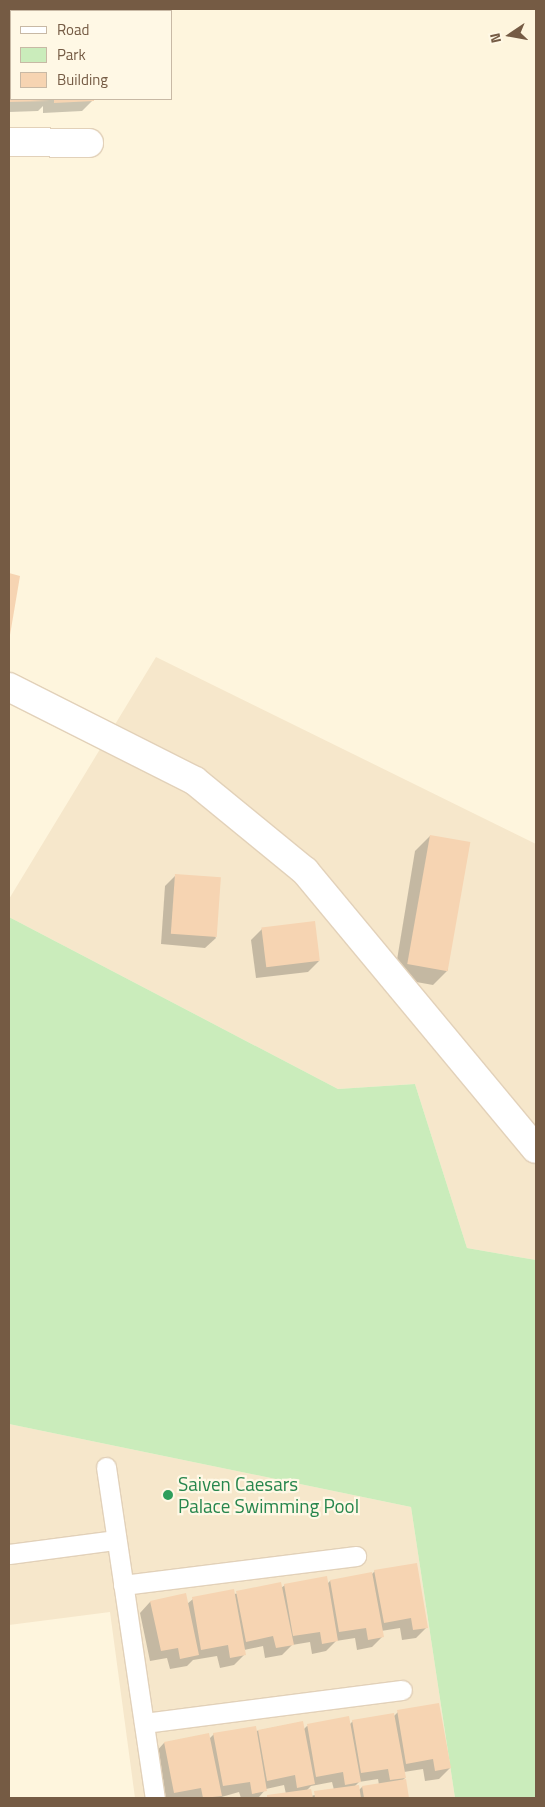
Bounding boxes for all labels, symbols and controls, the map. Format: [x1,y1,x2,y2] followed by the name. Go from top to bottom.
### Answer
[10,10,172,100] legend
[485,10,535,60] north arrow
[57,18,89,41] text: Road
[484,31,506,45] text: N
[57,43,86,66] text: Park
[57,68,108,91] text: Building
[178,1473,359,1517] place label: Saiven Caesars Palace Swimming Pool
[162,1489,174,1501] marker: Saiven Caesars Palace Swimming Pool

